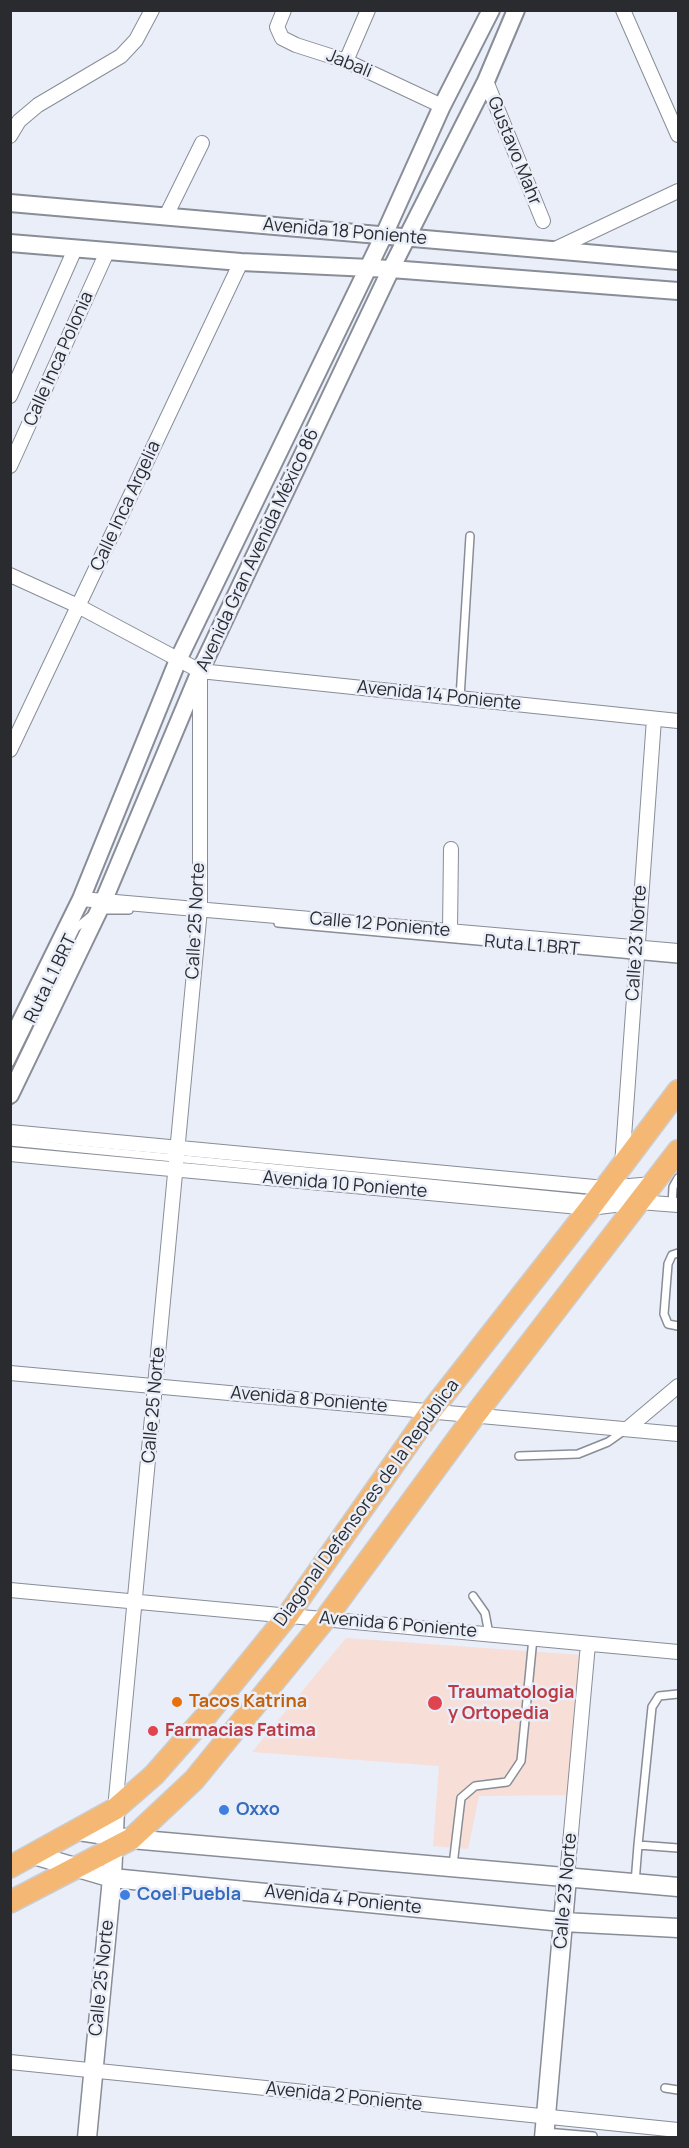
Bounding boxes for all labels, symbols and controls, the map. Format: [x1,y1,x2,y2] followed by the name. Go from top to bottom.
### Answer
[323,45,375,83] street label: Jabali
[482,94,546,208] street label: Gustavo Mahr
[262,214,428,250] street label: Avenida 18 Poniente
[20,288,98,430] street label: Calle Inca Polonia
[192,425,324,675] street label: Avenida Gran Avenida México 86
[86,438,166,574] street label: Calle Inca Argelia
[356,677,522,715] street label: Avenida 14 Poniente
[182,862,210,980] street label: Calle 25 Norte
[622,884,652,1002] street label: Calle 23 Norte
[309,908,451,942] street label: Calle 12 Poniente
[20,931,82,1027] street label: Ruta L1 BRT
[483,931,581,961] street label: Ruta L1 BRT
[262,1167,428,1203] street label: Avenida 10 Poniente
[138,1346,170,1464] street label: Calle 25 Norte
[270,1375,464,1631] street label: Diagonal Defensores de la República
[230,1382,388,1418] street label: Avenida 8 Poniente
[318,1607,478,1643] street label: Avenida 6 Poniente
[448,1682,574,1724] place label: Traumatologia y Ortopedia
[189,1691,307,1713] place label: Tacos Katrina
[426,1694,444,1712] marker: Traumatologia y Ortopedia
[170,1695,184,1709] marker: Tacos Katrina
[165,1720,316,1742] place label: Farmacias Fatima
[146,1724,160,1738] marker: Farmacias Fatima
[236,1799,280,1821] place label: Oxxo
[217,1803,231,1817] marker: Oxxo
[550,1832,582,1950] street label: Calle 23 Norte
[263,1881,423,1919] street label: Avenida 4 Poniente
[137,1884,241,1906] place label: Coel Puebla
[118,1888,132,1902] marker: Coel Puebla
[85,1919,119,2037] street label: Calle 25 Norte
[265,2078,423,2116] street label: Avenida 2 Poniente

